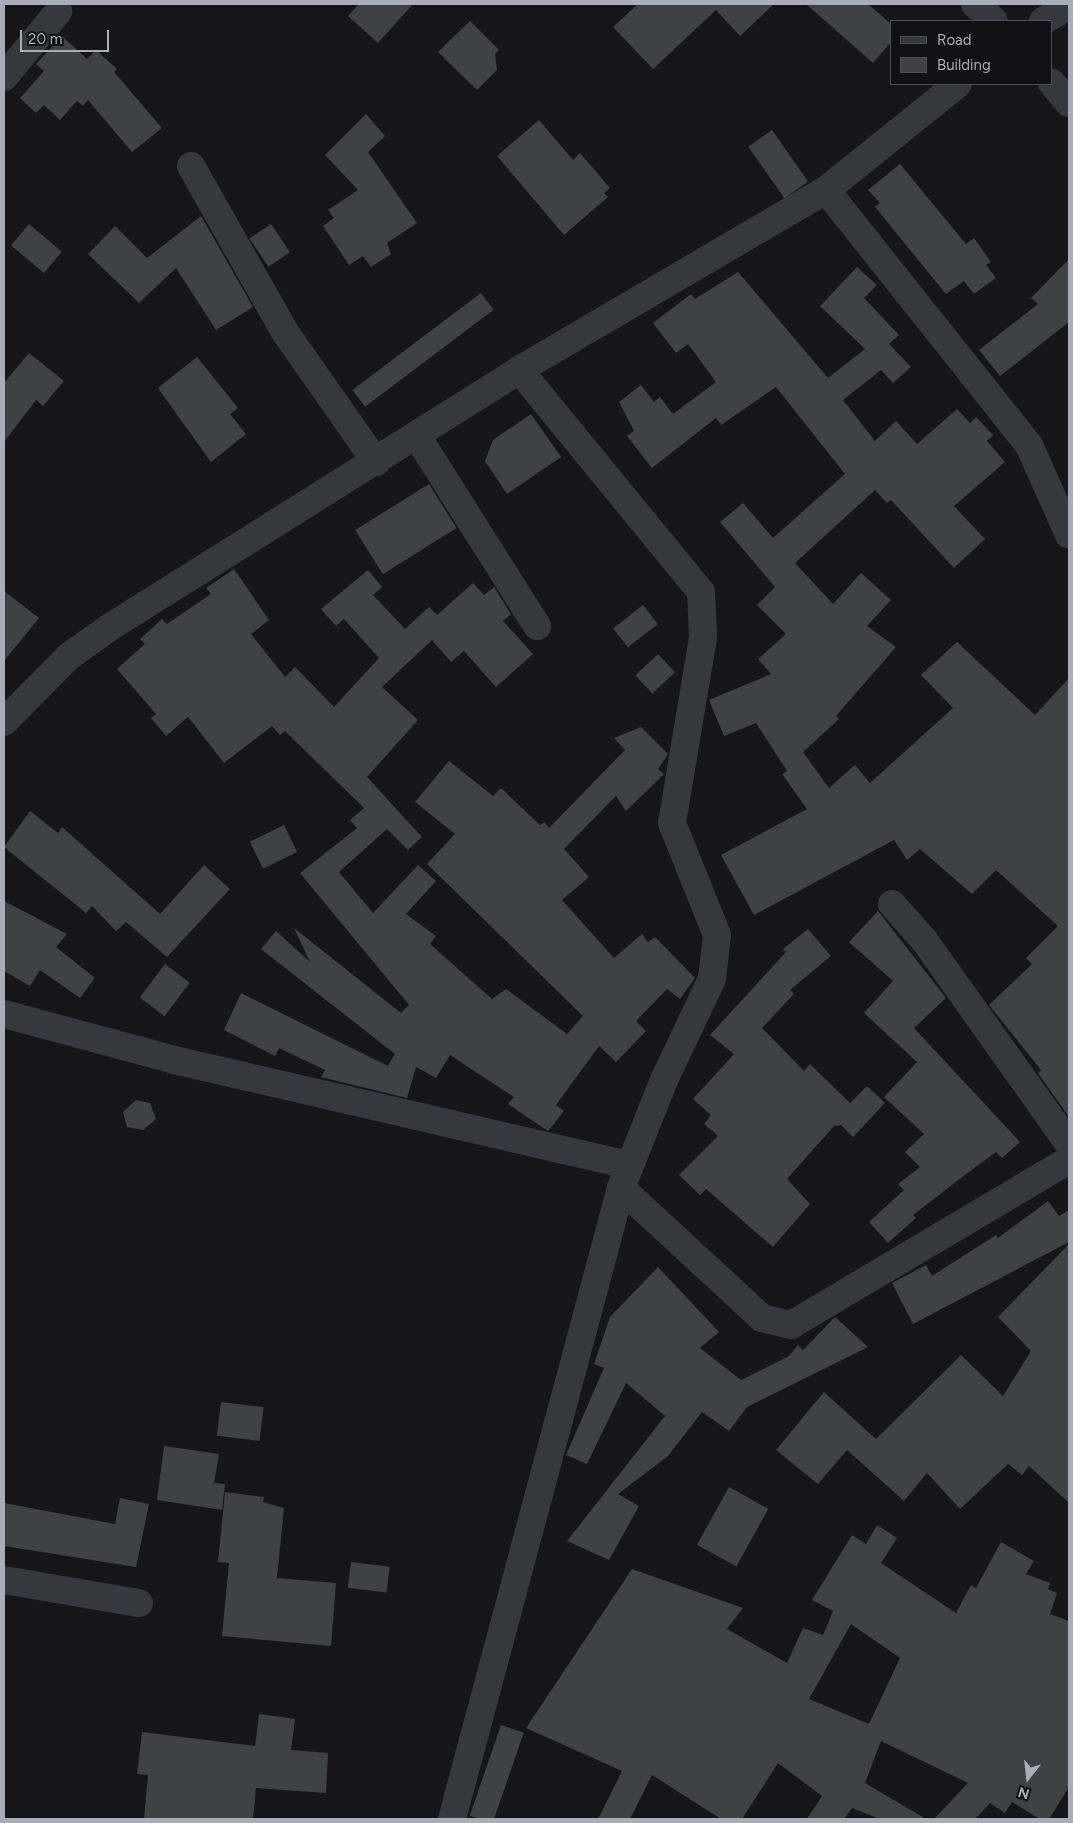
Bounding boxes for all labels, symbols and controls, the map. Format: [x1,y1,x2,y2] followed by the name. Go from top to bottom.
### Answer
[22,20,111,52] scale bar
[890,20,1053,85] legend
[28,30,62,48] text: 20 m
[937,31,972,49] text: Road
[937,56,991,74] text: Building
[1003,1753,1053,1803] north arrow
[1016,1783,1031,1803] text: N

